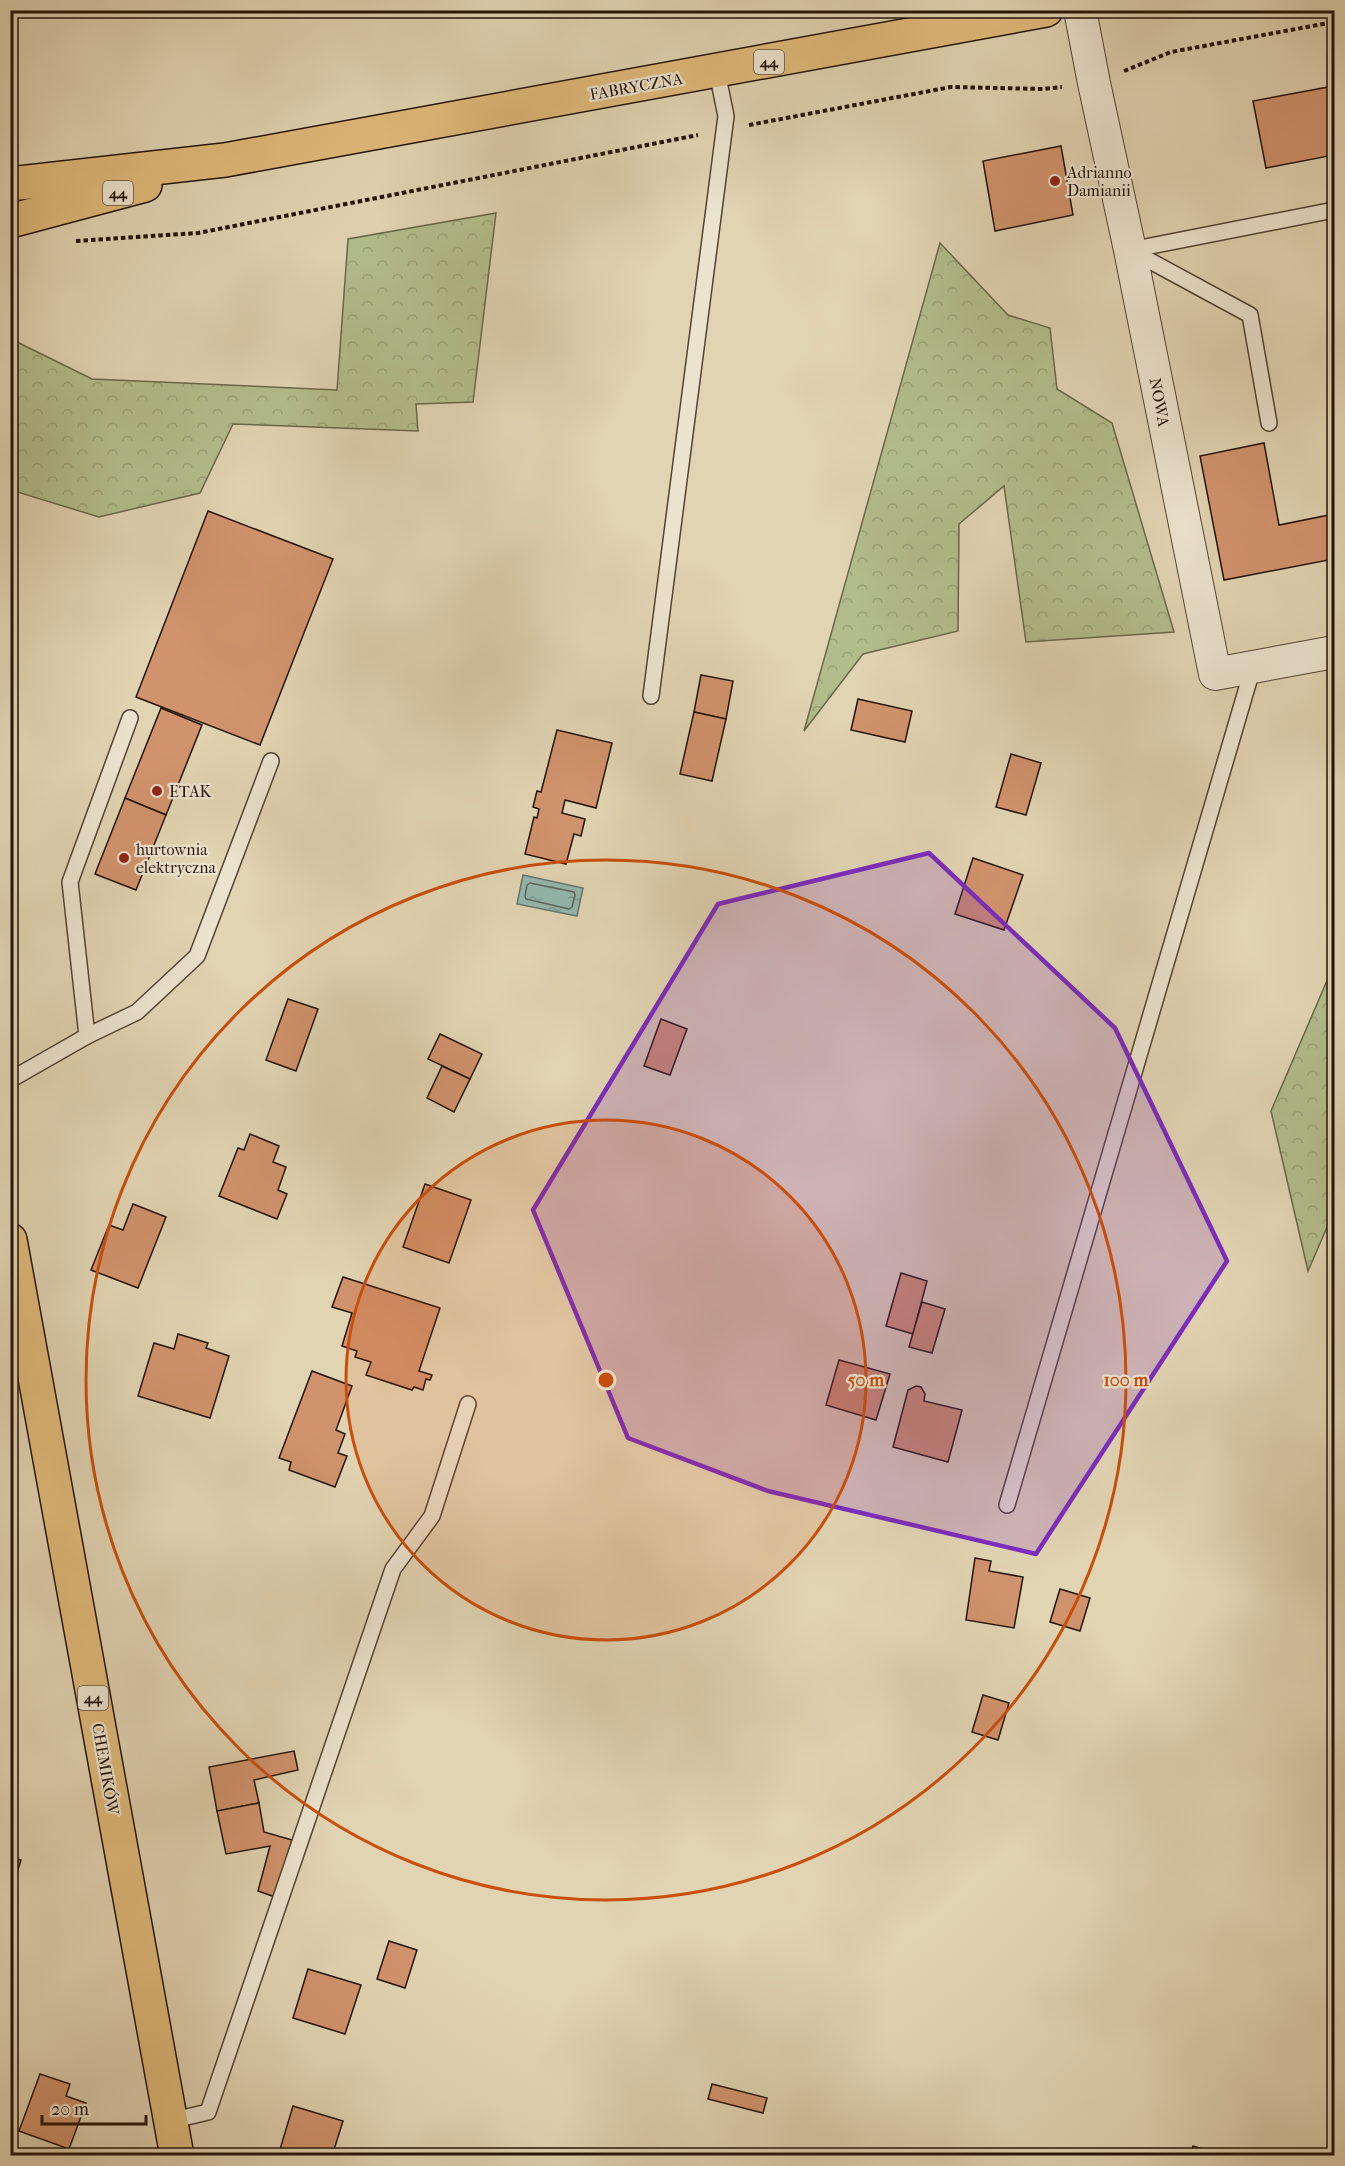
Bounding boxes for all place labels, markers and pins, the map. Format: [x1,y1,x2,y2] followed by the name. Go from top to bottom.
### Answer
[1066,163,1132,200] place label: Adrianno Damianii
[1048,174,1062,188] marker: Adrianno Damianii
[169,782,213,801] place label: ETAK
[150,784,164,798] marker: ETAK
[136,840,216,877] place label: hurtownia elektryczna
[117,851,131,865] marker: hurtownia elektryczna
[596,1370,616,1390] centre of rings

